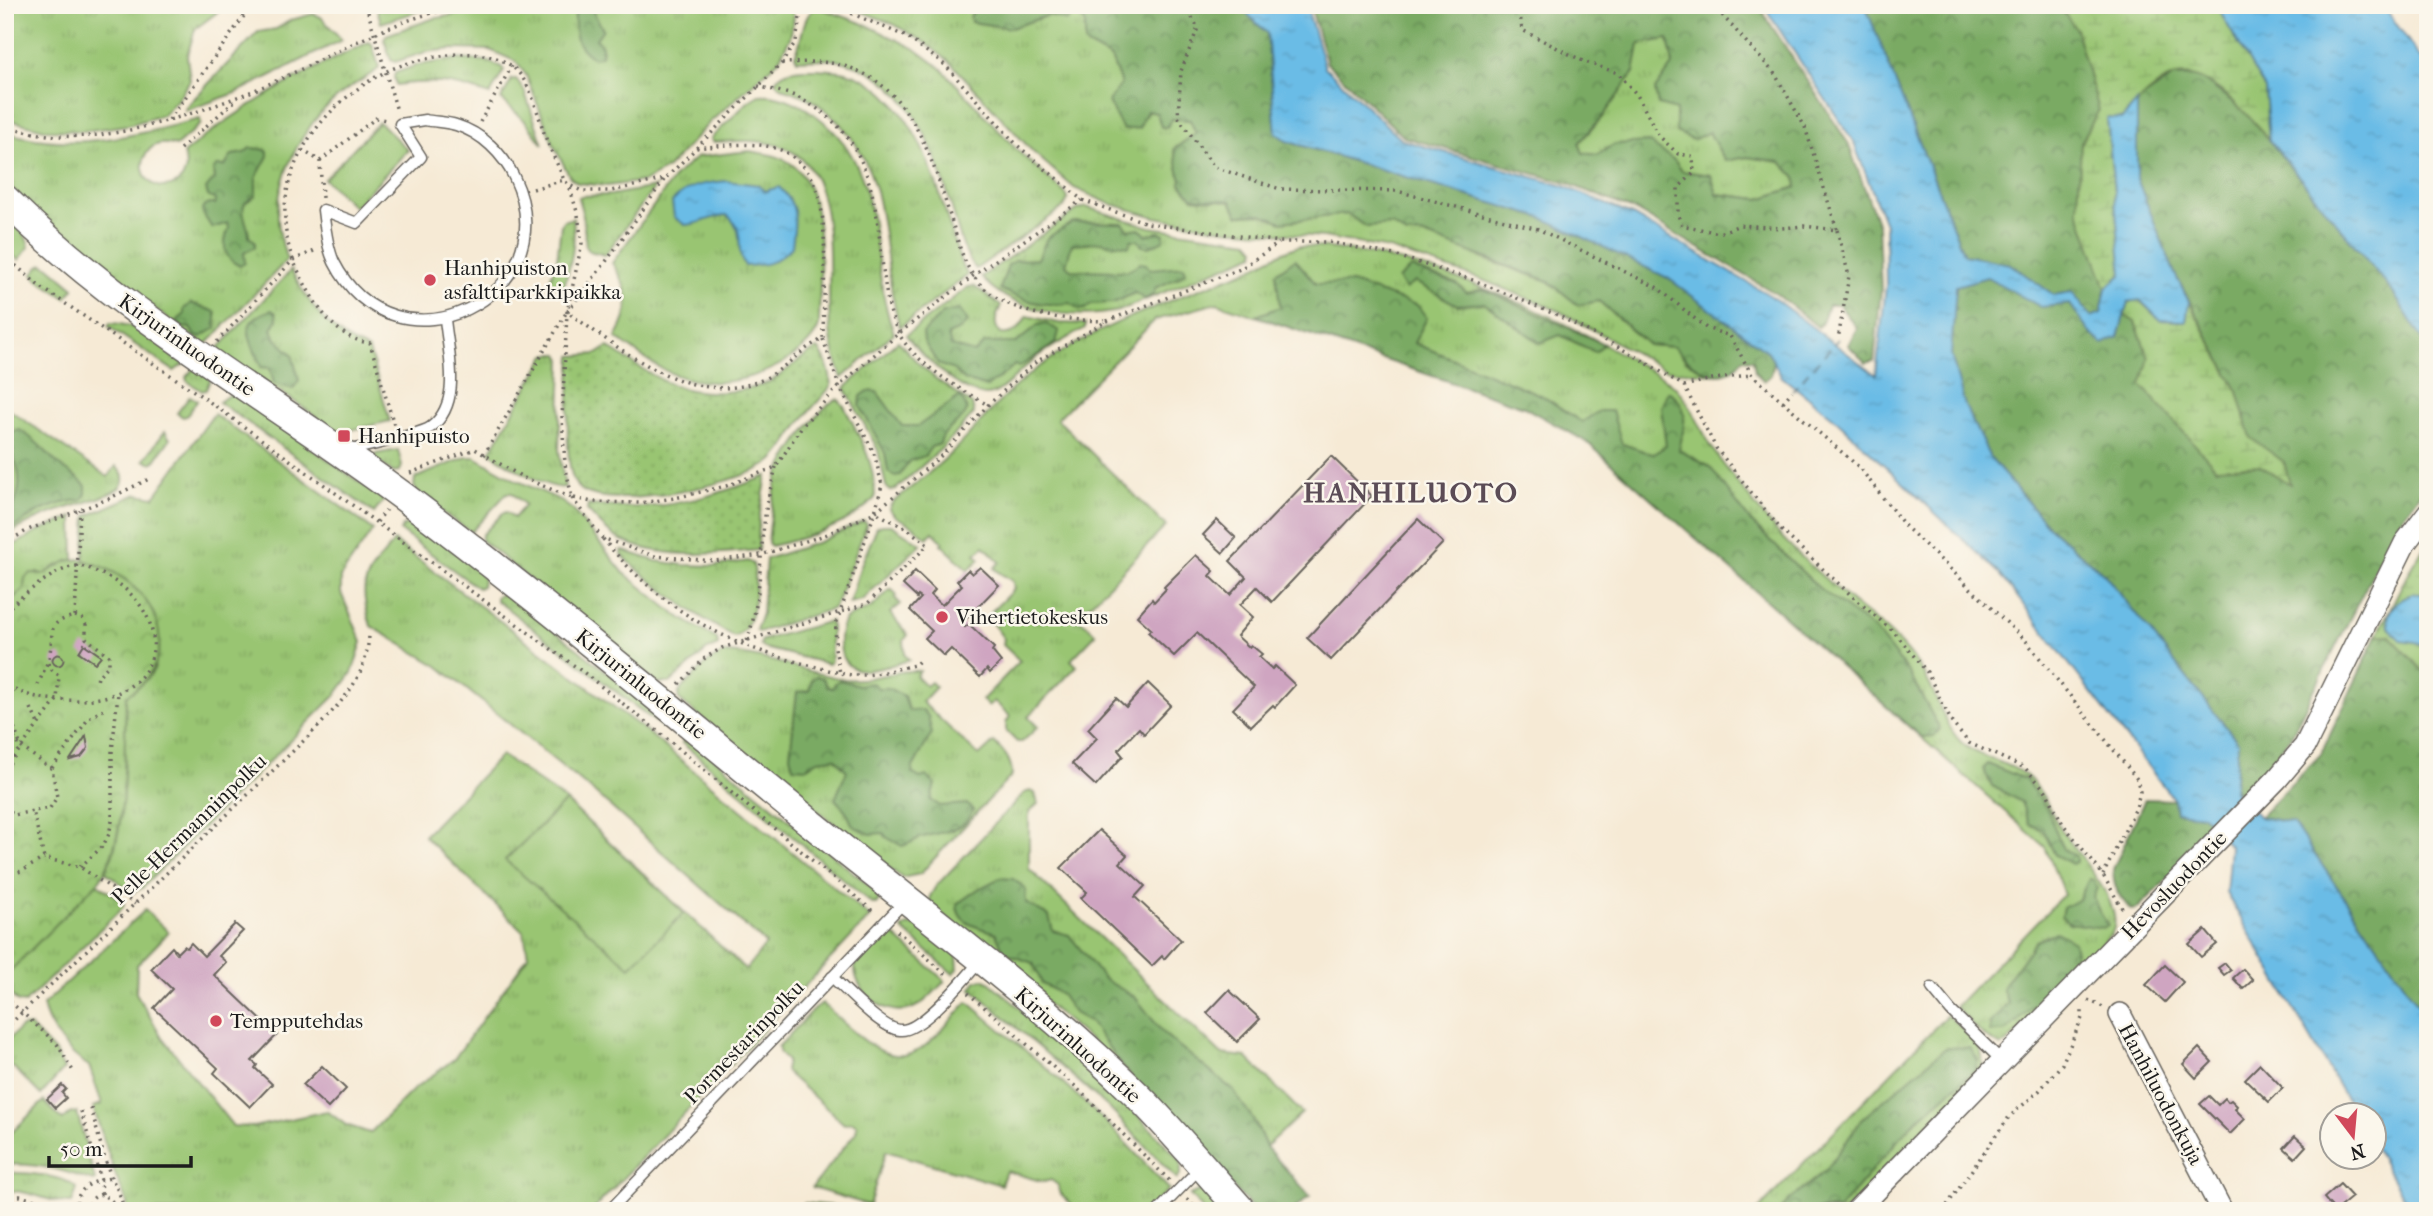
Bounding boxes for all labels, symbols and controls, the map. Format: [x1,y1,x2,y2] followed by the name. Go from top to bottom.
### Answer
[444,256,622,304] place label: Hanhipuiston asfalttiparkkipaikka
[422,272,438,288] marker: Hanhipuiston asfalttiparkkipaikka
[114,289,260,401] street label: Kirjurinluodontie
[358,424,470,448] place label: Hanhipuisto
[336,428,352,444] marker: Hanhipuisto
[1303,476,1519,509] district label: HANHILUOTO
[955,605,1108,629] place label: Vihertietokeskus
[934,609,950,625] marker: Vihertietokeskus
[571,624,711,744] street label: Kirjurinluodontie
[107,749,271,909] street label: Pelle-Hermanninpolku
[2116,826,2232,944] street label: Hevosluodontie
[679,975,809,1109] street label: Pormestarinpolku
[1010,982,1146,1108] street label: Kirjurinluodontie
[230,1009,363,1033] place label: Tempputehdas
[208,1013,224,1029] marker: Tempputehdas
[2114,1019,2208,1169] street label: Hanhiluodonkuja
[2318,1100,2388,1170] north arrow
[49,1125,191,1169] scale bar
[60,1137,103,1161] text: 50 m
[2347,1139,2367,1164] text: N

